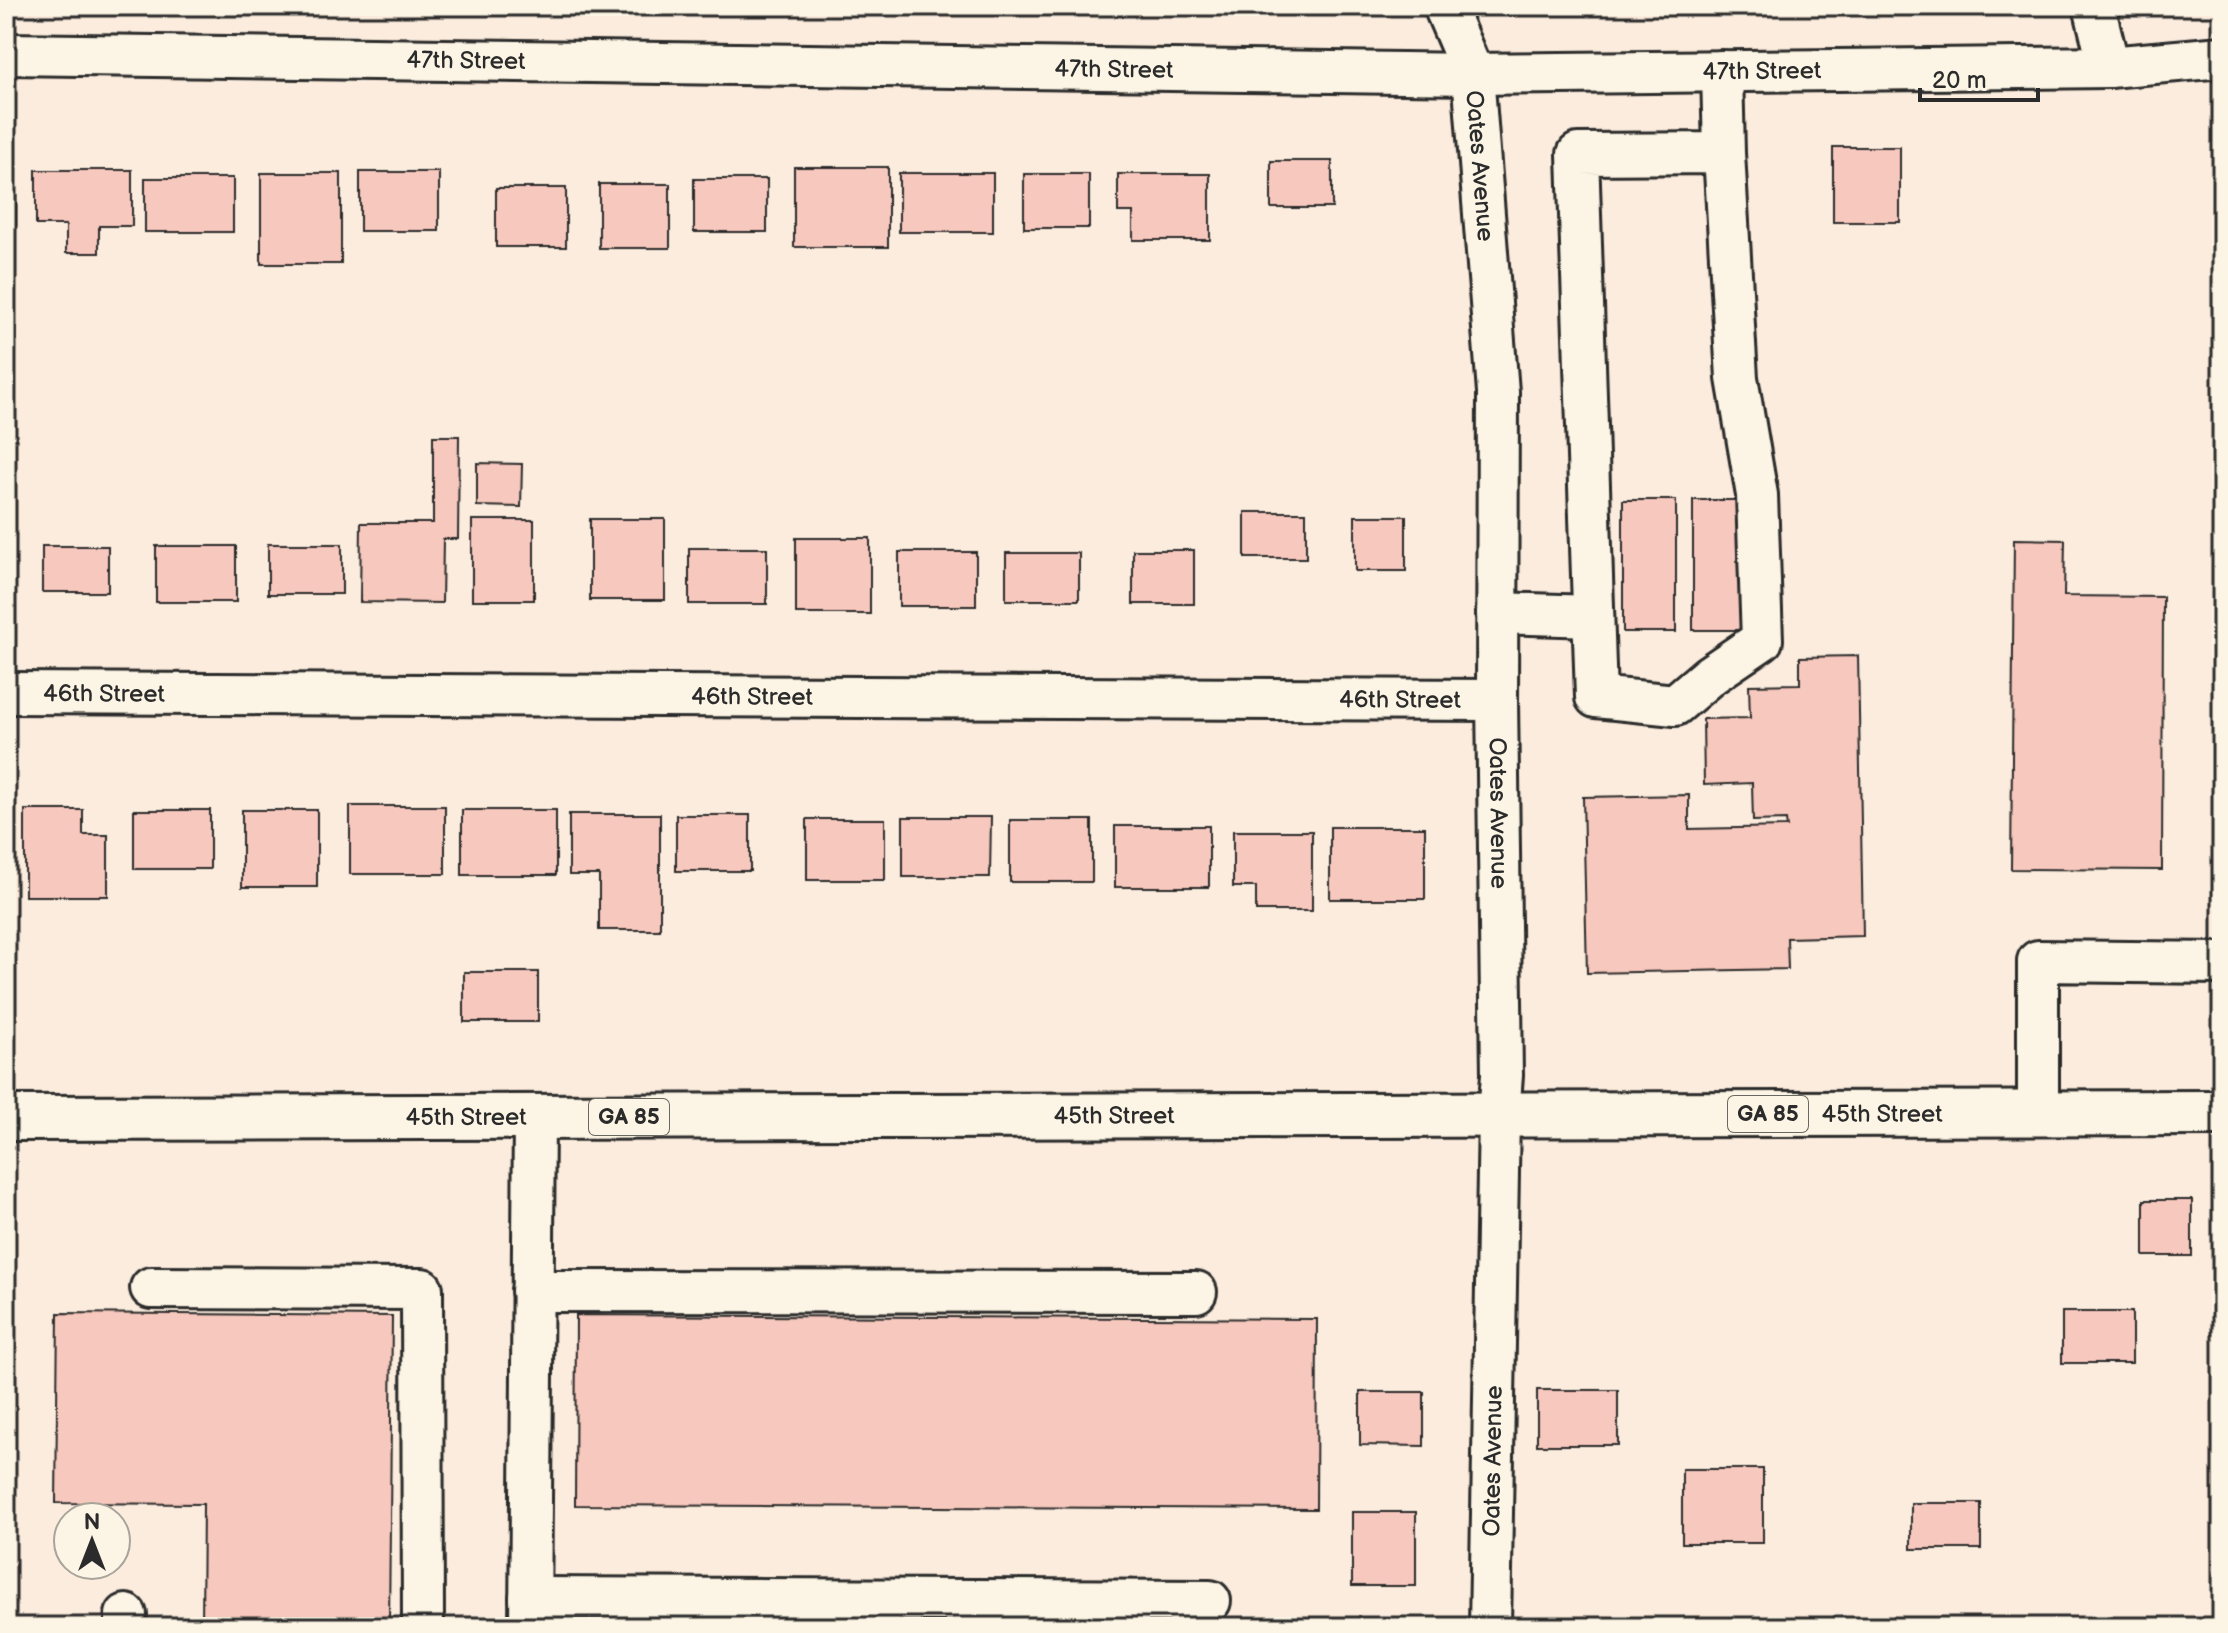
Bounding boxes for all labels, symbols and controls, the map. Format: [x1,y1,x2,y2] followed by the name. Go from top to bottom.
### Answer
[406,45,526,76] street label: 47th Street
[1920,52,2038,102] scale bar
[1054,54,1174,84] street label: 47th Street
[1702,56,1822,86] street label: 47th Street
[1932,66,1987,95] text: 20 m
[1460,89,1501,242] street label: Oates Avenue
[43,679,166,708] street label: 46th Street
[691,682,814,711] street label: 46th Street
[1339,685,1462,714] street label: 46th Street
[1483,737,1514,889] street label: Oates Avenue
[1728,1096,1808,1132] road number: GA 85
[589,1099,669,1135] road number: GA 85
[1821,1099,1943,1128] street label: 45th Street
[1053,1101,1175,1130] street label: 45th Street
[405,1102,527,1132] street label: 45th Street
[1477,1385,1509,1537] street label: Oates Avenue
[52,1501,132,1581] north arrow
[84,1509,100,1536] text: N

